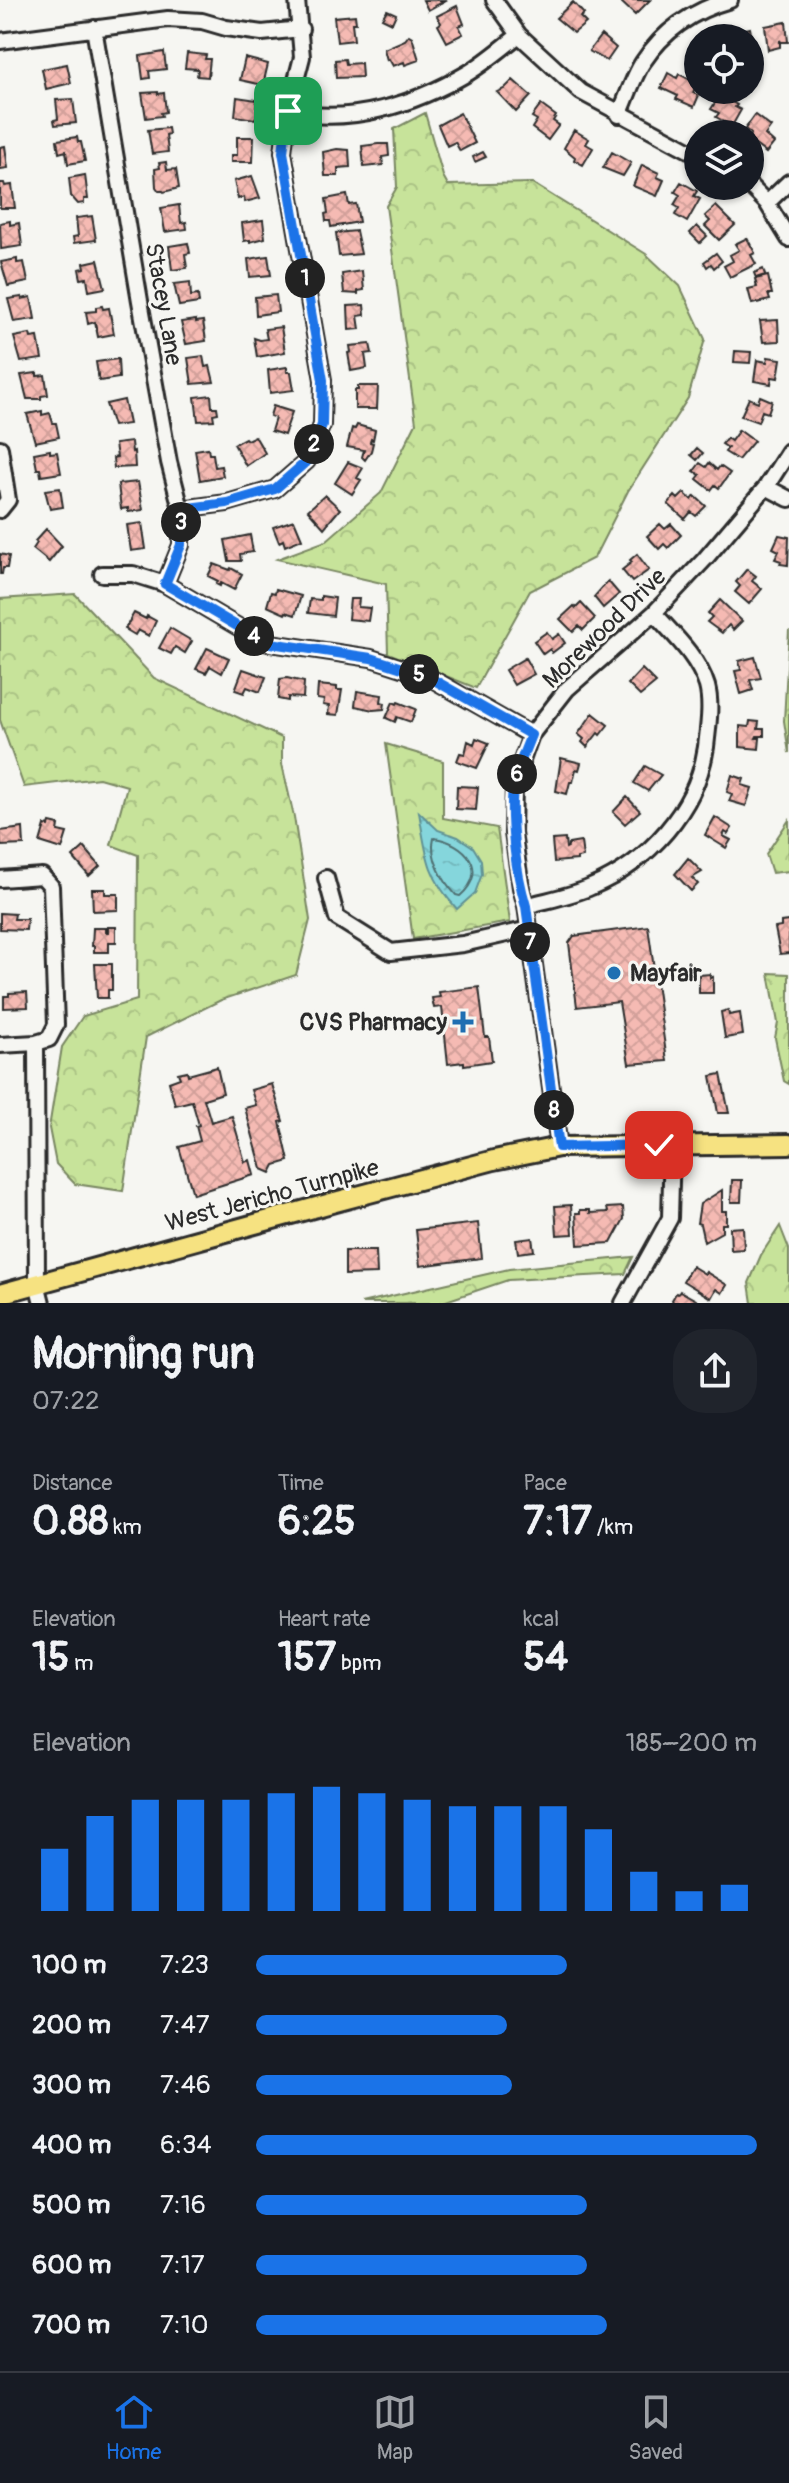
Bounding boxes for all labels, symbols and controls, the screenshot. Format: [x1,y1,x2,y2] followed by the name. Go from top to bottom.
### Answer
[684,24,764,200] map controls
[684,24,764,104] button: locate
[254,77,322,145] pin
[266,89,310,133] icon: arrive
[684,120,764,200] button: layers
[138,241,189,368] street label: Stacey Lane
[285,258,325,298] pin: 1
[301,264,309,292] text: 1
[294,424,334,464] pin: 2
[308,430,320,458] text: 2
[161,502,201,542] pin: 3
[175,508,187,536] text: 3
[537,562,672,694] street label: Morewood Drive
[234,616,274,656] pin: 4
[248,622,260,650] text: 4
[399,654,439,694] pin: 5
[413,660,425,688] text: 5
[497,754,537,794] pin: 6
[511,760,523,788] text: 6
[510,922,550,962] pin: 7
[524,928,536,956] text: 7
[630,959,702,988] place label: Mayfair
[605,964,623,982] marker: Mayfair
[299,1008,448,1037] place label: CVS Pharmacy
[454,1013,472,1031] marker: CVS Pharmacy
[534,1090,574,1130] pin: 8
[548,1096,560,1124] text: 8
[625,1111,693,1179] pin
[637,1123,681,1167] icon: check
[162,1153,382,1238] street label: West Jericho Turnpike
[32,1327,255,1382] text: Morning run
[673,1329,757,1413] button: share
[32,1385,100,1417] text: 07:22
[32,1469,112,1497] text: Distance
[278,1469,324,1497] text: Time
[523,1469,567,1497] text: Pace
[32,1497,108,1546] text: 0.88
[278,1497,356,1546] text: 6:25
[523,1497,592,1546] text: 7:17
[108,1513,142,1541] text: km
[592,1513,633,1541] text: /km
[32,1605,116,1633] text: Elevation
[278,1605,370,1633] text: Heart rate
[523,1605,559,1633] text: kcal
[32,1633,69,1682] text: 15
[278,1633,336,1682] text: 157
[523,1633,568,1682] text: 54
[69,1649,94,1677] text: m
[336,1649,382,1677] text: bpm
[32,1727,131,1759] text: Elevation
[626,1727,757,1759] text: 185–200 m
[32,1949,106,1981] text: 100 m
[160,1949,209,1981] text: 7:23
[32,2009,111,2041] text: 200 m
[160,2009,210,2041] text: 7:47
[32,2069,111,2101] text: 300 m
[160,2069,211,2101] text: 7:46
[32,2129,111,2161] text: 400 m
[160,2129,212,2161] text: 6:34
[32,2189,110,2221] text: 500 m
[160,2189,206,2221] text: 7:16
[32,2249,111,2281] text: 600 m
[160,2249,205,2281] text: 7:17
[32,2309,110,2341] text: 700 m
[160,2309,209,2341] text: 7:10
[106,2390,161,2466] tab: Home
[373,2390,417,2466] tab: Map
[629,2390,683,2466] tab: Saved

